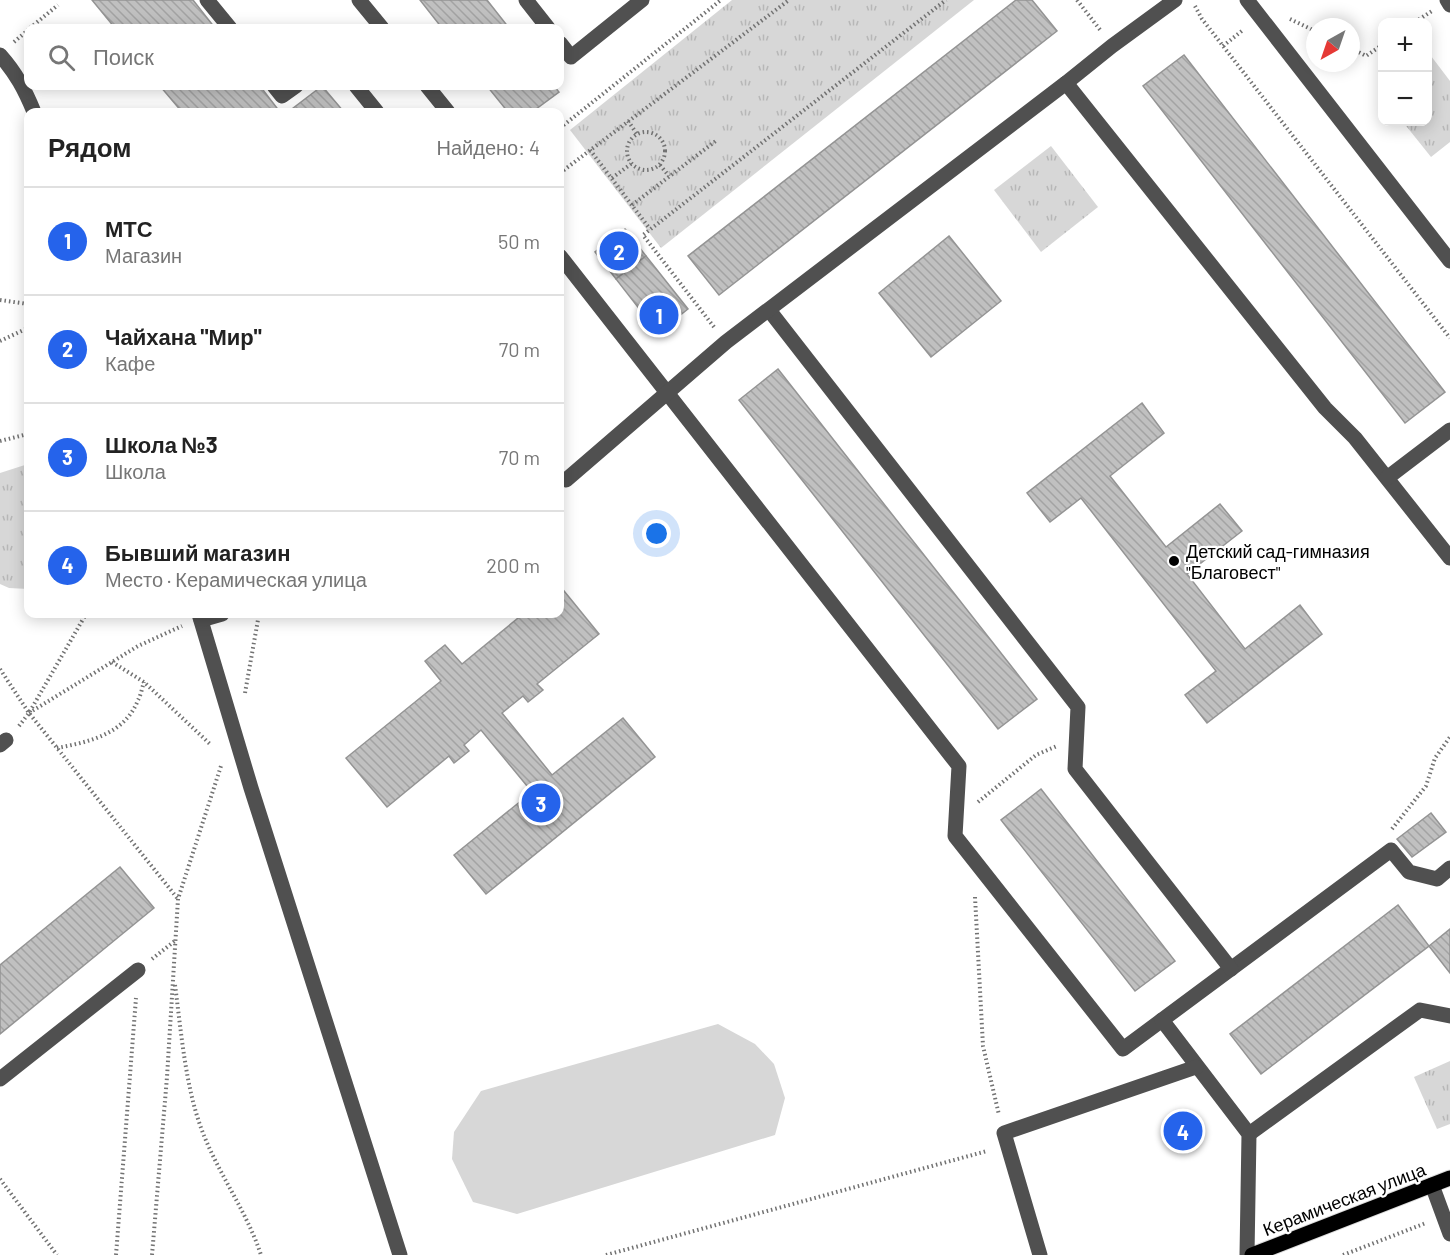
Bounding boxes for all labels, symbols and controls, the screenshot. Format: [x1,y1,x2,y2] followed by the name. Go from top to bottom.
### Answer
[1306,18,1360,72] north arrow
[1378,18,1432,126] map controls
[1378,18,1432,72] button: +
[24,24,564,90] search box
[45,41,78,74] icon: search
[93,43,154,69] text: Поиск
[1378,72,1432,126] button: −
[48,131,131,162] text: Рядом
[437,135,540,159] text: Найдено: 4
[105,215,153,241] text: МТС
[600,228,638,274] pin: 2
[64,229,71,253] text: 1
[498,229,540,253] text: 50 m
[105,243,182,267] text: Магазин
[640,292,678,338] pin: 1
[105,323,262,349] text: Чайхана "Мир"
[62,337,73,361] text: 2
[499,337,540,361] text: 70 m
[105,351,155,375] text: Кафе
[105,431,218,457] text: Школа №3
[62,445,73,469] text: 3
[499,445,540,469] text: 70 m
[105,459,166,483] text: Школа
[642,519,671,548] your location
[105,539,291,565] text: Бывший магазин
[1186,540,1370,583] place label: Детский сад-гимназия "Благовест"
[61,553,74,577] text: 4
[486,553,540,577] text: 200 m
[1167,554,1181,568] marker: Детский сад-гимназия "Благовест"
[105,567,367,591] text: Место · Керамическая улица
[522,780,560,826] pin: 3
[1164,1108,1202,1154] pin: 4
[1260,1157,1429,1240] street label: Керамическая улица

